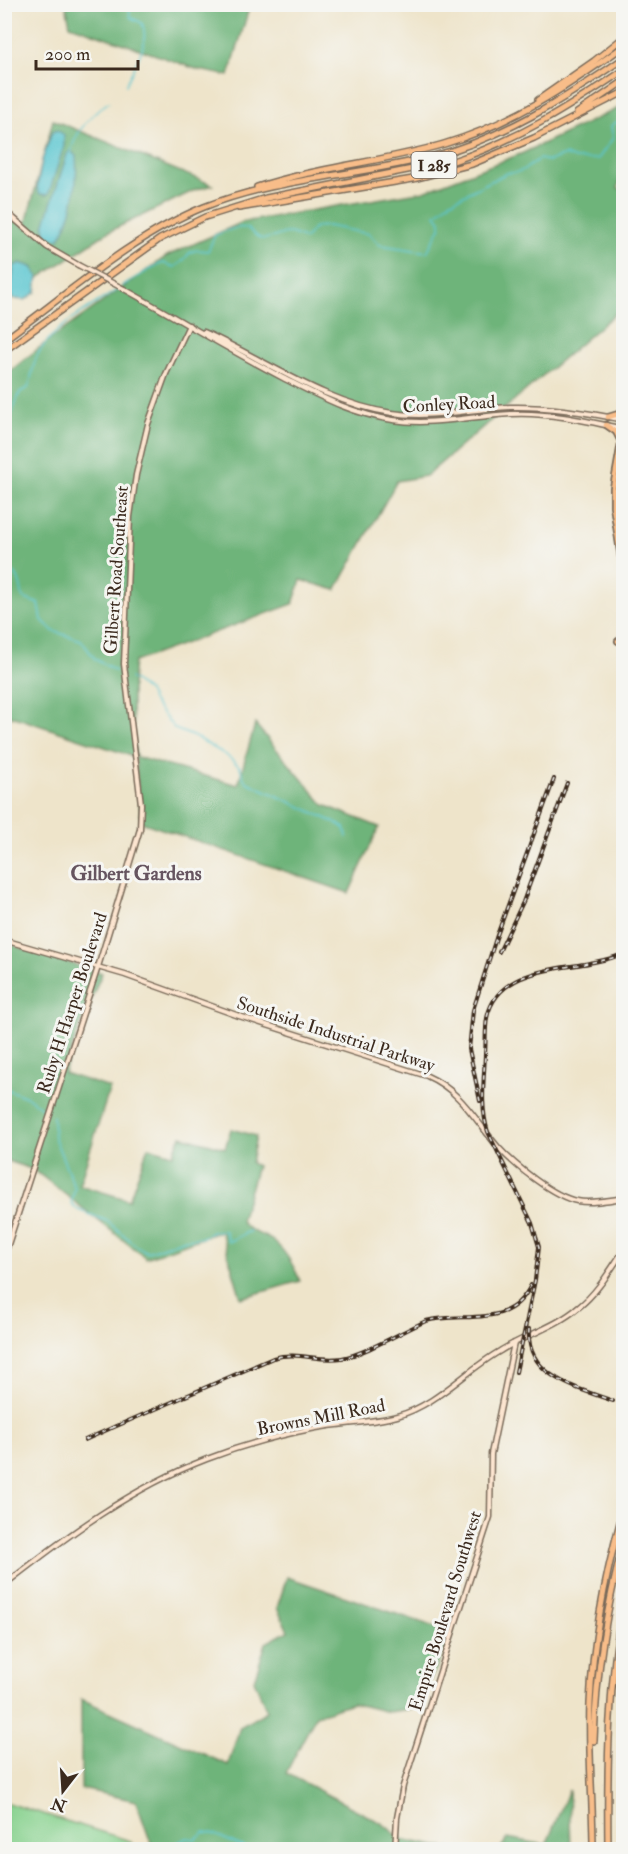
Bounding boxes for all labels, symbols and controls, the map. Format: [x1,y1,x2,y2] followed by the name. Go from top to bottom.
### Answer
[36,33,138,71] scale bar
[45,43,90,66] text: 200 m
[412,152,456,178] road number: I 285
[402,391,496,418] street label: Conley Road
[99,485,134,655] street label: Gilbert Road Southeast
[70,861,202,886] district label: Gilbert Gardens
[32,909,113,1097] street label: Ruby H Harper Boulevard
[234,992,439,1078] street label: Southside Industrial Parkway
[255,1394,387,1441] street label: Browns Mill Road
[404,1508,487,1714] street label: Empire Boulevard Southwest
[33,1761,93,1821] north arrow
[48,1793,70,1816] text: N

